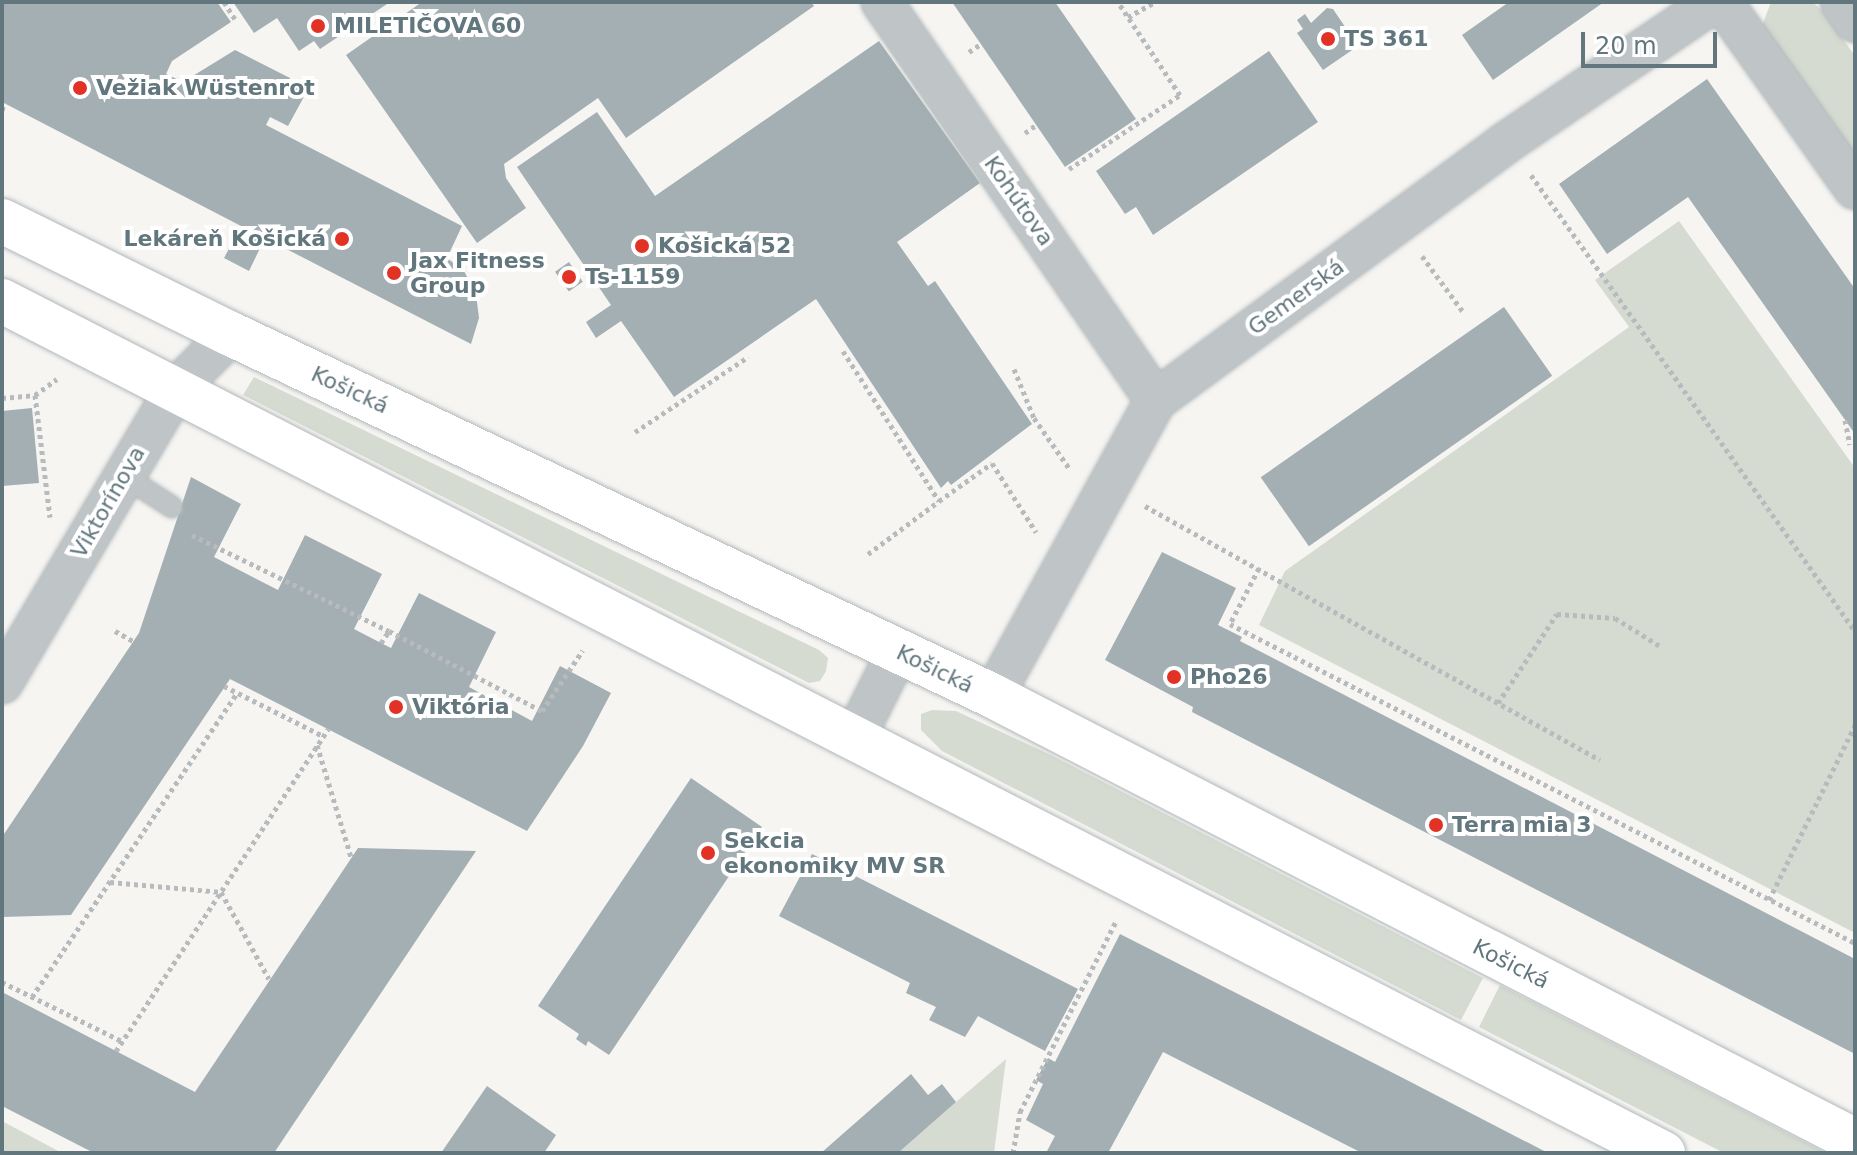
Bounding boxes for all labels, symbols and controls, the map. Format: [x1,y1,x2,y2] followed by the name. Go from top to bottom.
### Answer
[334,13,521,39] place label: MILETIČOVA 60
[1585,16,1721,66] scale bar
[309,17,327,35] marker: MILETIČOVA 60
[1344,26,1428,52] place label: TS 361
[1319,30,1337,48] marker: TS 361
[1595,32,1657,60] text: 20 m
[96,75,315,101] place label: Vežiak Wüstenrot
[71,79,89,97] marker: Vežiak Wüstenrot
[979,151,1059,251] street label: Kohútova
[124,226,326,252] place label: Lekáreň Košická
[333,230,351,248] marker: Lekáreň Košická
[658,233,791,259] place label: Košická 52
[633,237,651,255] marker: Košická 52
[410,247,545,298] place label: Jax Fitness Group
[1243,253,1349,341] street label: Gemerská
[385,264,403,282] marker: Jax Fitness Group
[585,264,681,290] place label: Ts-1159
[560,268,578,286] marker: Ts-1159
[307,361,393,419] street label: Košická
[65,441,151,563] street label: Viktorínova
[892,639,978,699] street label: Košická
[1190,664,1268,690] place label: Pho26
[1165,668,1183,686] marker: Pho26
[412,694,510,720] place label: Viktória
[387,698,405,716] marker: Viktória
[1452,812,1591,838] place label: Terra mia 3
[1427,816,1445,834] marker: Terra mia 3
[724,827,945,878] place label: Sekcia ekonomiky MV SR
[699,844,717,862] marker: Sekcia ekonomiky MV SR
[1468,934,1554,994] street label: Košická

